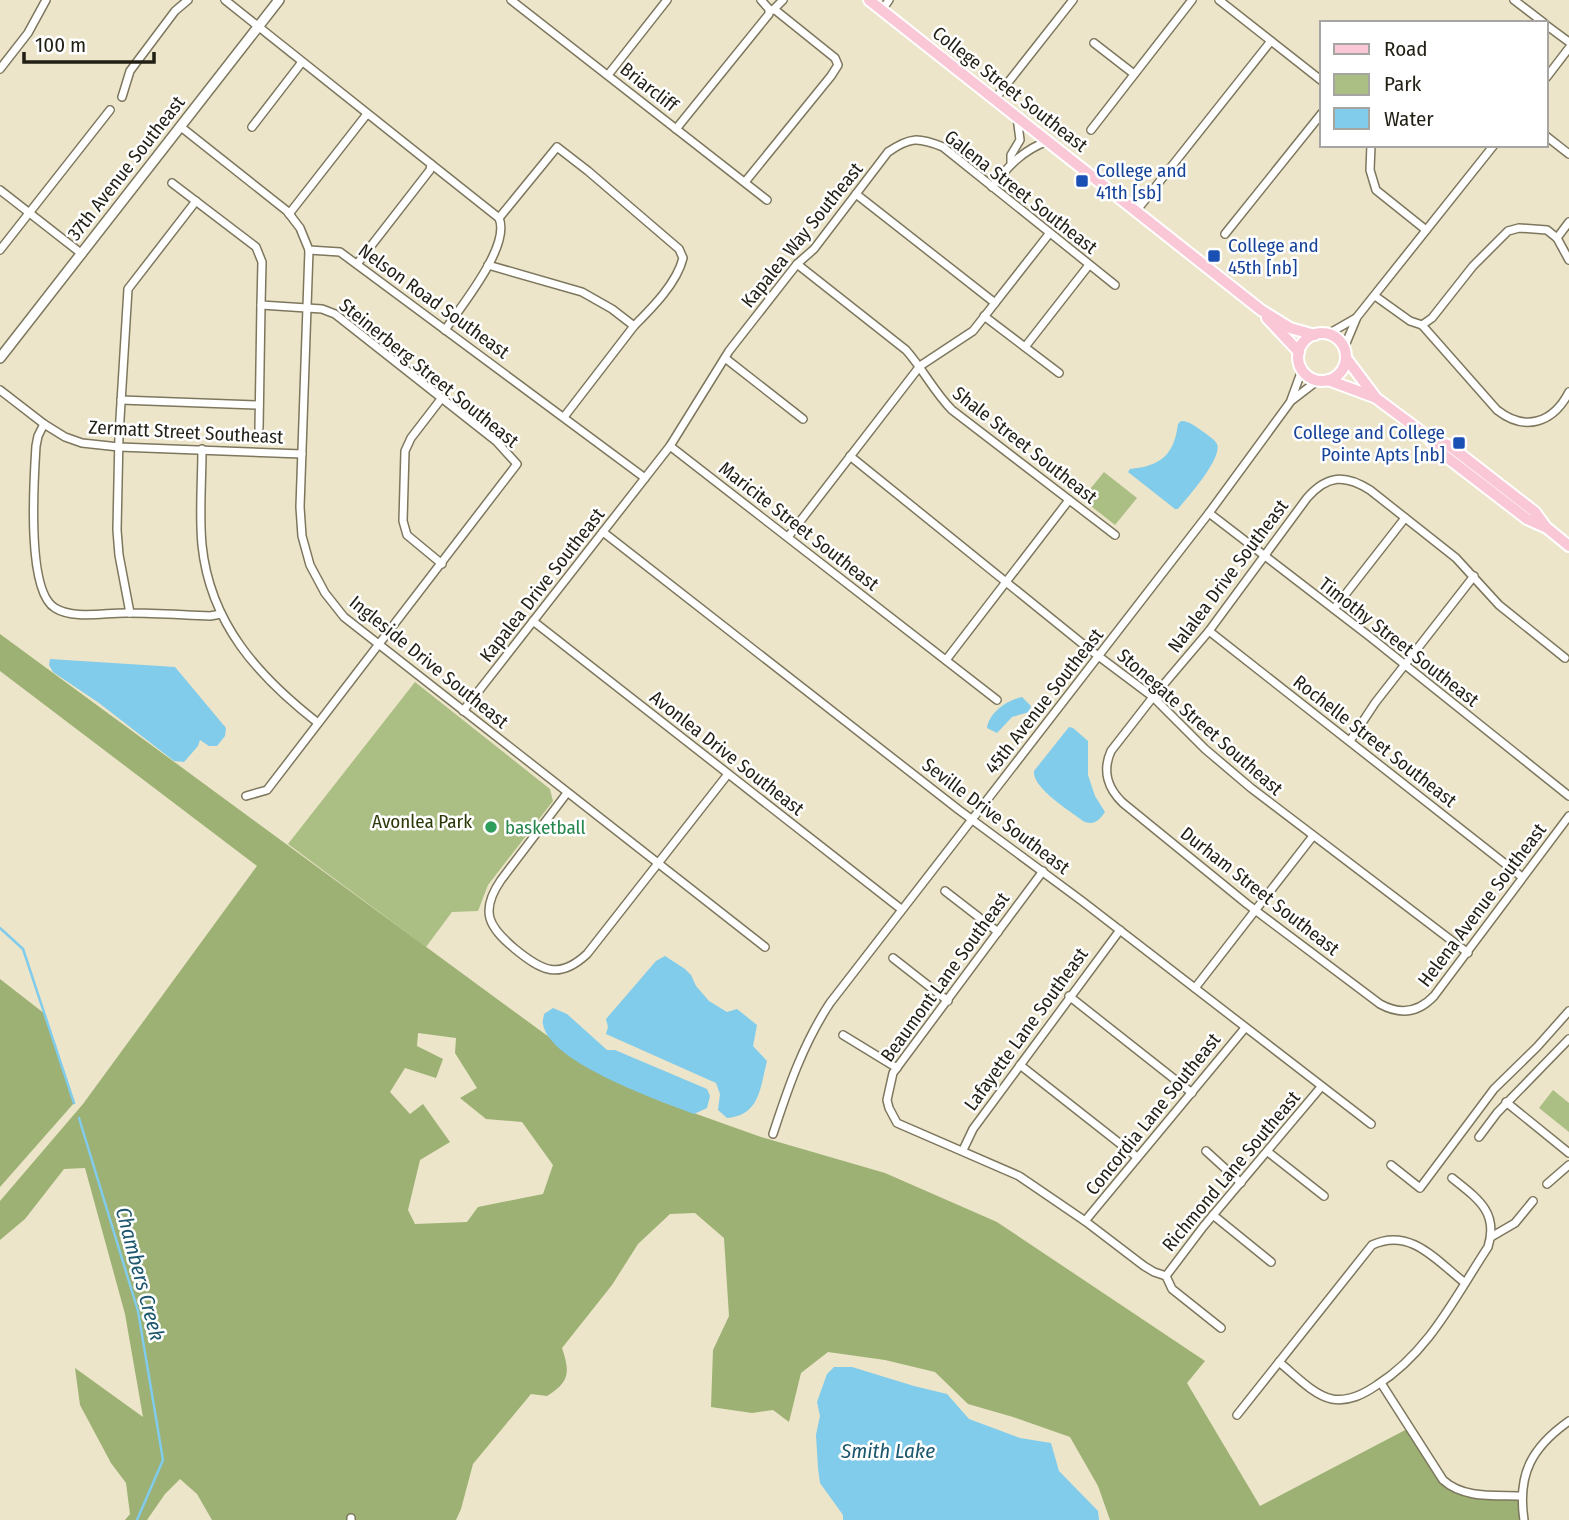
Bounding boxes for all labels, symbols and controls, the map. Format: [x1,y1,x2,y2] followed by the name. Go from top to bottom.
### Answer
[24,21,154,65] scale bar
[928,21,1093,157] street label: College Street Southeast
[1320,21,1548,147] legend
[35,32,86,58] text: 100 m
[1384,36,1428,62] text: Road
[616,57,683,117] street label: Briarcliff
[1384,71,1422,97] text: Park
[63,91,190,245] street label: 37th Avenue Southeast
[1384,106,1434,132] text: Water
[940,125,1103,259] street label: Galena Street Southeast
[736,157,868,312] street label: Kapalea Way Southeast
[1096,159,1187,204] place label: College and 41th [sb]
[1074,173,1090,189] marker: College and 41th [sb]
[1228,234,1319,279] place label: College and 45th [nb]
[354,239,514,364] street label: Nelson Road Southeast
[1206,248,1222,264] marker: College and 45th [nb]
[335,293,524,453] street label: Steinerberg Street Southeast
[948,382,1102,509] street label: Shale Street Southeast
[88,415,285,449] street label: Zermatt Street Southeast
[1293,421,1445,466] place label: College and College Pointe Apts [nb]
[1451,435,1467,451] marker: College and College Pointe Apts [nb]
[715,456,884,596] street label: Maricite Street Southeast
[1163,494,1294,657] street label: Nalalea Drive Southeast
[475,503,610,667] street label: Kapalea Drive Southeast
[1314,572,1484,712] street label: Timothy Street Southeast
[345,591,514,734] street label: Ingleside Drive Southeast
[980,623,1108,778] street label: 45th Avenue Southeast
[1112,644,1288,801] street label: Stonegate Street Southeast
[1289,670,1462,812] street label: Rochelle Street Southeast
[645,686,809,821] street label: Avonlea Drive Southeast
[918,753,1075,879] street label: Seville Drive Southeast
[372,810,472,833] park label: Avonlea Park
[505,816,586,839] place label: basketball
[1413,818,1551,991] street label: Helena Avenue Southeast
[483,819,499,835] marker: basketball
[1176,822,1345,961] street label: Durham Street Southeast
[876,887,1015,1066] street label: Beaumont Lane Southeast
[959,942,1093,1115] street label: Lafayette Lane Southeast
[1081,1028,1226,1200] street label: Concordia Lane Southeast
[1157,1086,1305,1256] street label: Richmond Lane Southeast
[110,1204,170,1344] water label: Chambers Creek
[840,1438,935,1464] water label: Smith Lake

